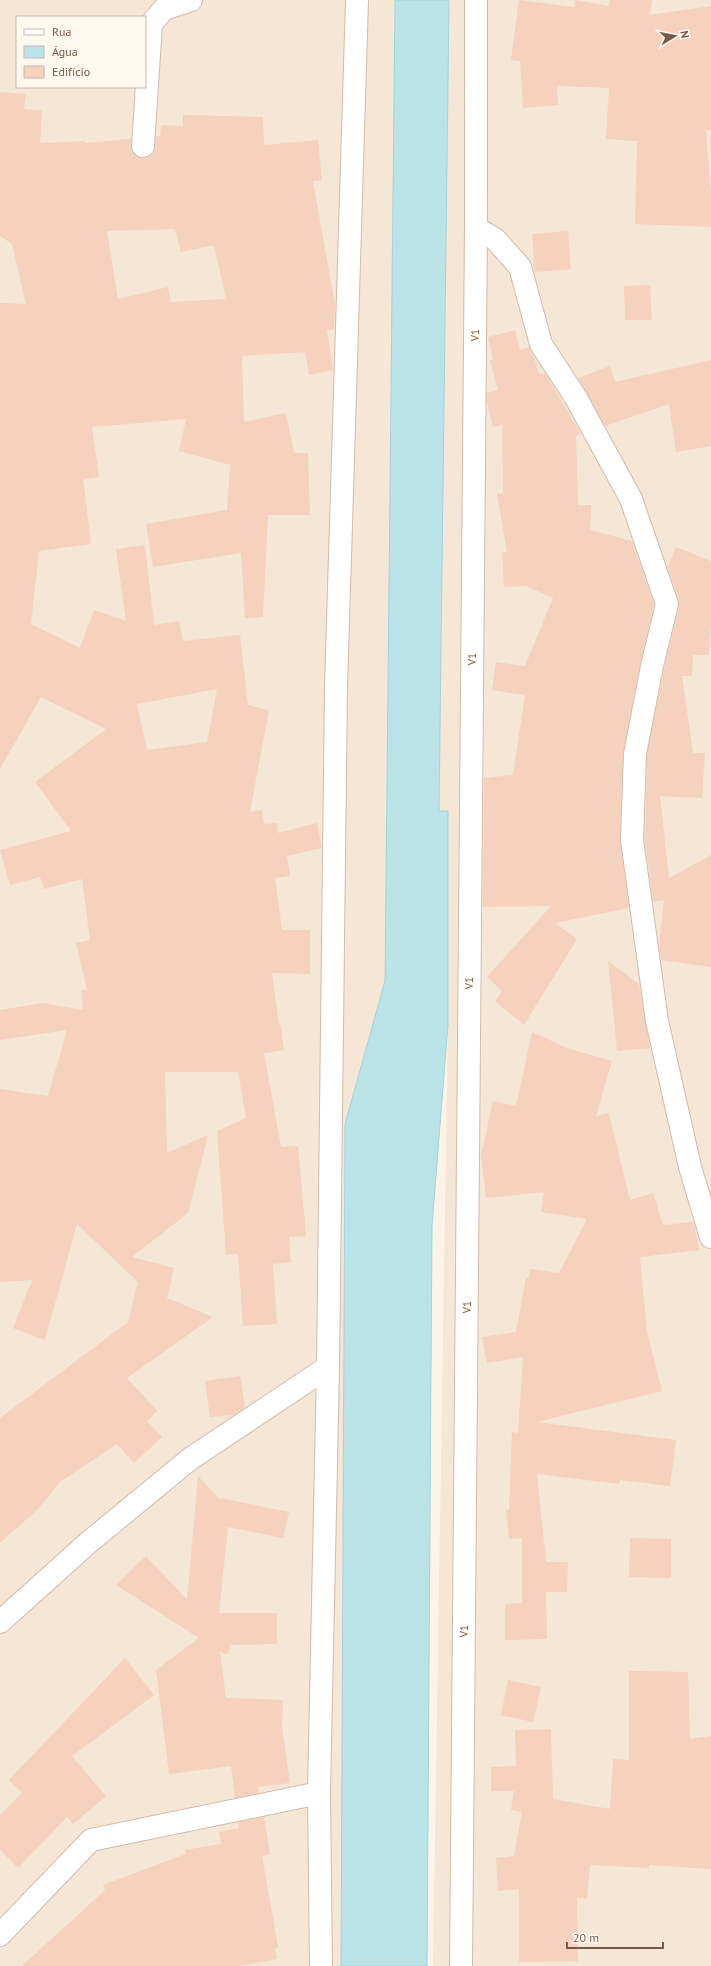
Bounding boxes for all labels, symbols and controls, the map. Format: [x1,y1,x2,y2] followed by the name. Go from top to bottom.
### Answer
[16,16,146,88] legend
[655,16,695,56] north arrow
[52,24,71,39] text: Rua
[677,29,692,39] text: N
[52,44,78,59] text: Água
[52,64,90,79] text: Edifício
[468,329,482,342] street label: V1
[465,653,479,666] street label: V1
[462,977,476,990] street label: V1
[460,1301,474,1314] street label: V1
[457,1625,471,1638] street label: V1
[567,1924,663,1950] scale bar
[573,1930,599,1945] text: 20 m

